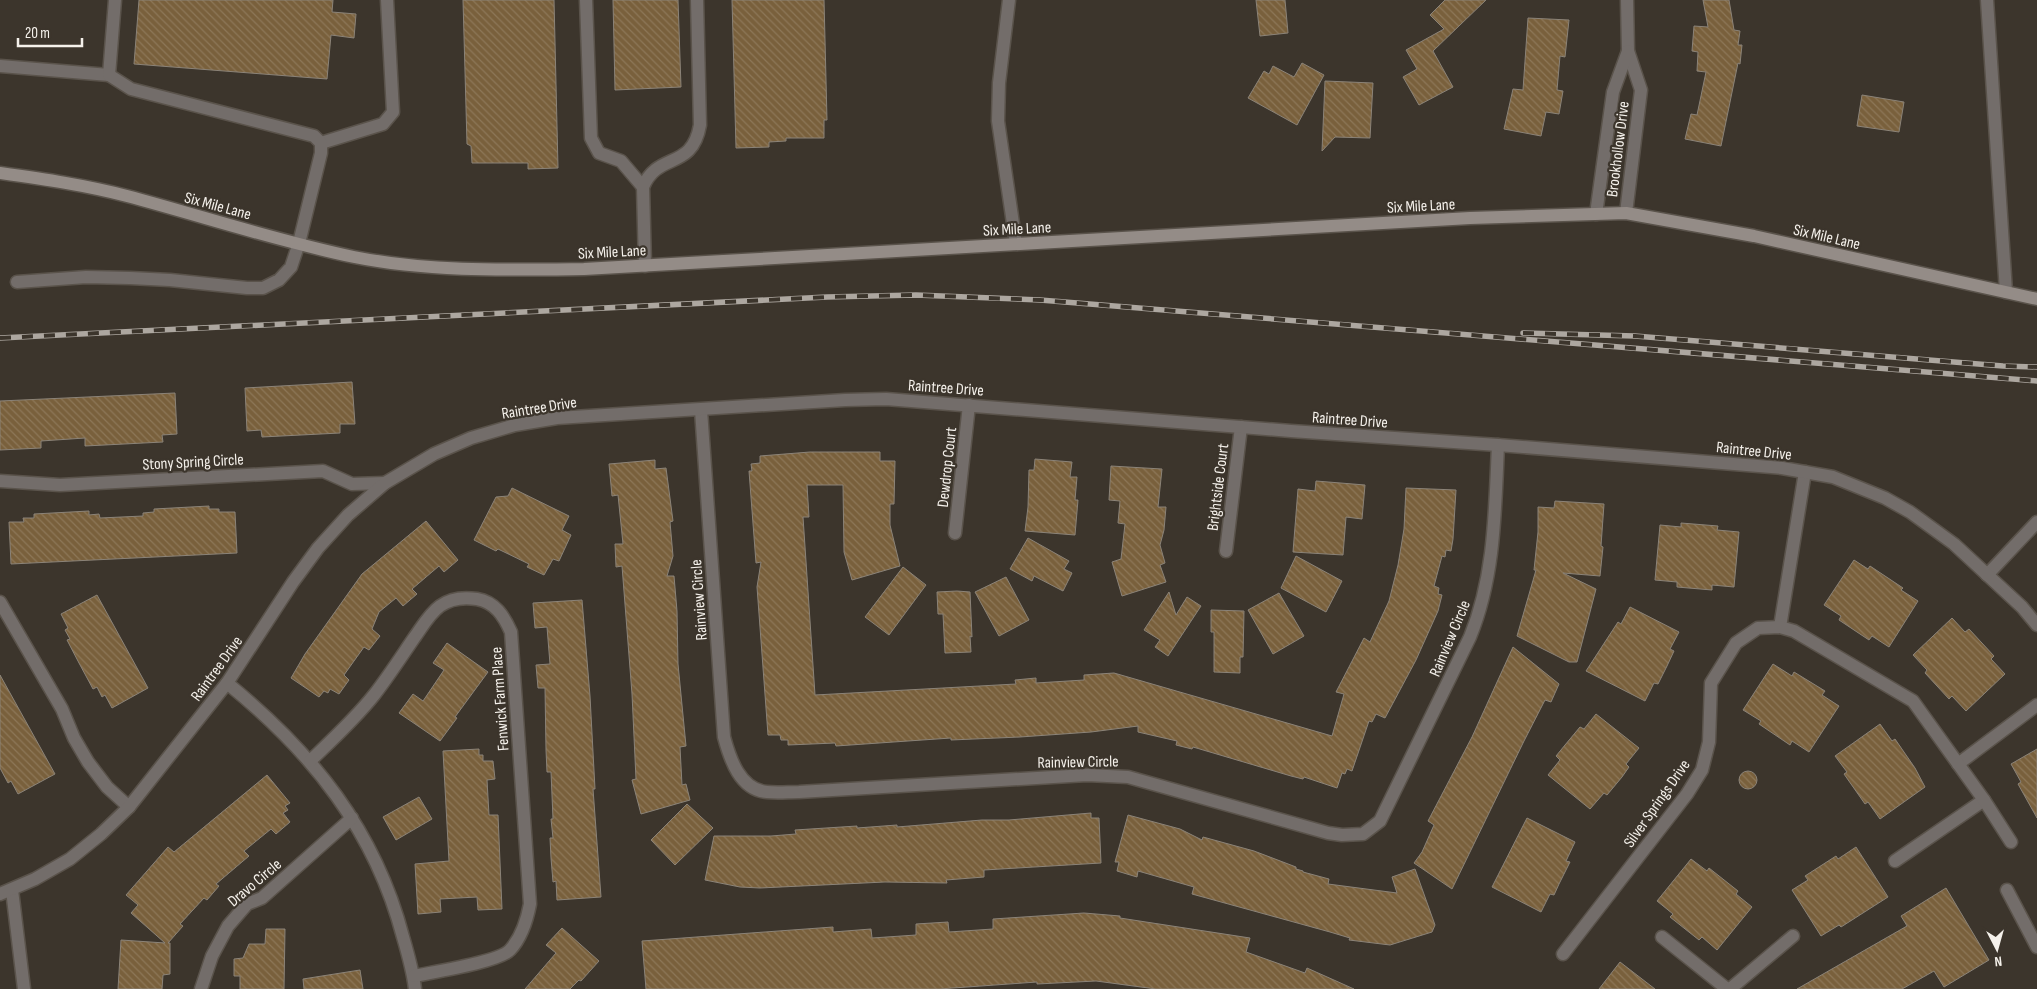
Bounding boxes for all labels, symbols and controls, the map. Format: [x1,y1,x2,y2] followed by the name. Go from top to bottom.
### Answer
[18,15,81,47] scale bar
[25,24,50,43] text: 20 m
[1603,100,1634,198] street label: Brookhollow Drive
[182,188,253,224] street label: Six Mile Lane
[1387,195,1456,218] street label: Six Mile Lane
[983,218,1052,241] street label: Six Mile Lane
[1791,221,1862,254] street label: Six Mile Lane
[578,241,647,264] street label: Six Mile Lane
[907,376,984,401] street label: Raintree Drive
[500,393,578,424] street label: Raintree Drive
[1311,408,1388,433] street label: Raintree Drive
[934,426,961,508] street label: Dewdrop Court
[1715,438,1793,465] street label: Raintree Drive
[1204,442,1233,532] street label: Brightside Court
[142,450,244,475] street label: Stony Spring Circle
[687,559,712,641] street label: Rainview Circle
[1426,598,1475,680] street label: Rainview Circle
[187,633,247,705] street label: Raintree Drive
[487,646,514,752] street label: Fenwick Farm Place
[1037,752,1119,773] street label: Rainview Circle
[1620,756,1695,851] street label: Silver Springs Drive
[224,855,286,911] street label: Dravo Circle
[1972,924,2022,974] north arrow
[1994,953,2003,970] text: N

